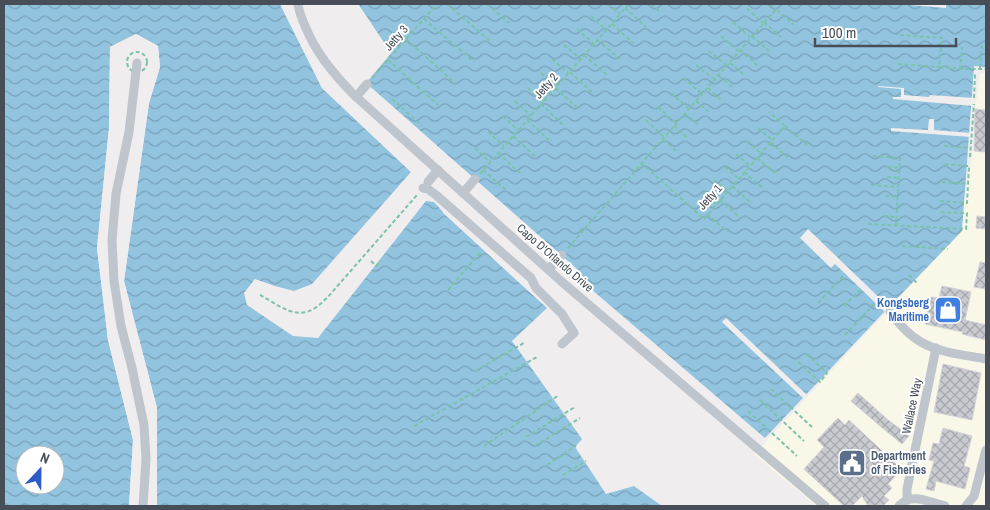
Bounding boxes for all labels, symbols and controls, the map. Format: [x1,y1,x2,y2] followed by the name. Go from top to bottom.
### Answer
[815,15,956,47] scale bar
[380,22,412,54] street label: Jetty 3
[822,22,856,43] text: 100 m
[530,70,562,102] street label: Jetty 2
[694,180,726,213] street label: Jetty 1
[513,220,597,296] street label: Capo D'Orlando Drive
[877,295,930,325] place label: Kongsberg Maritime
[933,295,963,325] shop icon: Kongsberg Maritime
[898,377,926,435] street label: Wallace Way
[15,445,65,495] north arrow
[38,448,52,468] text: N
[837,448,867,478] public building icon: Department of Fisheries
[871,448,927,478] place label: Department of Fisheries

